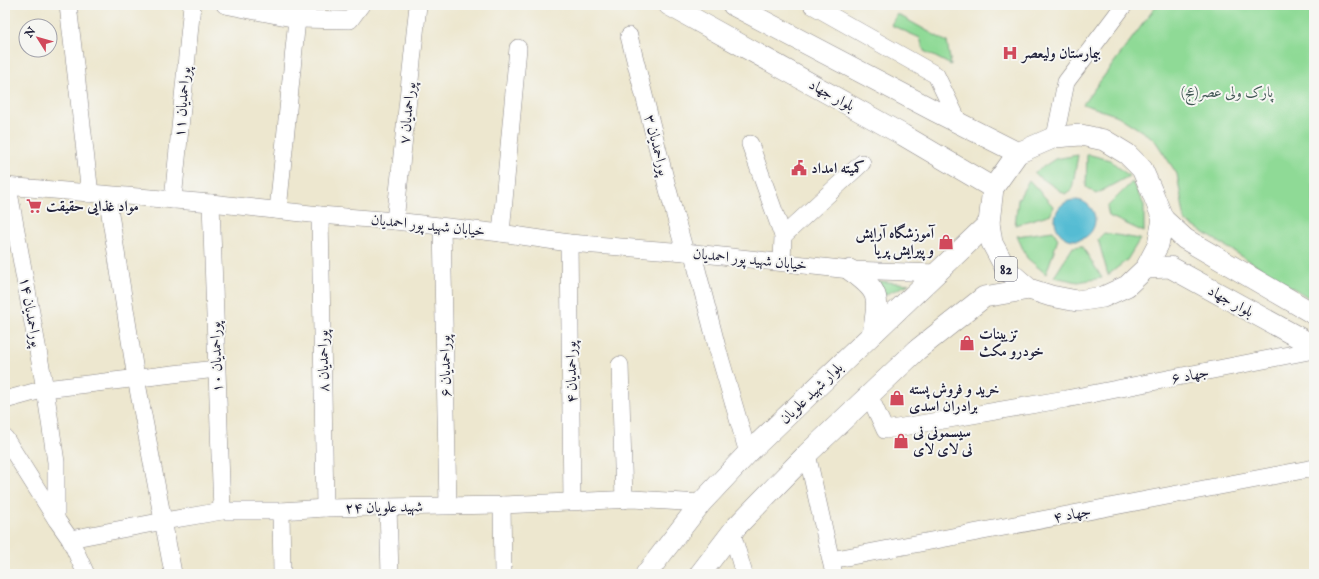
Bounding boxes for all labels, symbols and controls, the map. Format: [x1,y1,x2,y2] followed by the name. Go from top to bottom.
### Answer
[18,18,58,58] north arrow
[22,24,40,41] text: N
[1001,44,1019,62] hospital icon: بیمارستان ولیعصر
[1020,44,1101,64] place label: بیمارستان ولیعصر
[170,65,196,138] street label: پوراحمدیان ۱۱
[805,75,858,116] street label: بلوار جهاد
[395,80,421,145] street label: پوراحمدیان ۷
[1181,83,1274,106] park label: پارک ولی عصر(عج)
[639,113,674,179] street label: پوراحمدیان ۳
[790,159,808,177] public building icon: کمیته امداد
[811,159,865,178] place label: کمیته امداد
[25,197,43,215] supermarket icon: مواد غذایی حقیقت
[46,197,139,216] place label: مواد غذایی حقیقت
[370,210,486,242] street label: خیابان شهید پور احمدیان
[855,223,936,261] place label: آموزشگاه آرایش و پیرایش پریا
[937,233,955,251] shop icon: آموزشگاه آرایش و پیرایش پریا
[692,244,808,276] street label: خیابان شهید پور احمدیان
[995,257,1017,281] road number: 82
[14,275,46,350] street label: پوراحمدیان ۱۴
[1204,281,1257,322] street label: بلوار جهاد
[206,320,228,393] street label: پوراحمدیان ۱۰
[979,325,1044,361] place label: تزیینات خودرو مکث
[313,329,335,392] street label: پوراحمدیان ۸
[435,334,457,397] street label: پوراحمدیان ۶
[958,334,976,352] shop icon: تزیینات خودرو مکث
[561,340,583,403] street label: پوراحمدیان ۴
[776,358,847,428] street label: بلوار شهید علویان
[1170,363,1211,388] street label: جهاد ۶
[909,380,1000,416] place label: خرید و فروش پسته برادران اسدی
[888,389,906,407] shop icon: خرید و فروش پسته برادران اسدی
[912,423,973,459] place label: سیسمونی نی نی لای لای
[892,432,910,450] shop icon: سیسمونی نی نی لای لای
[345,497,423,518] street label: شهید علویان ۲۴
[1052,502,1093,527] street label: جهاد ۴

